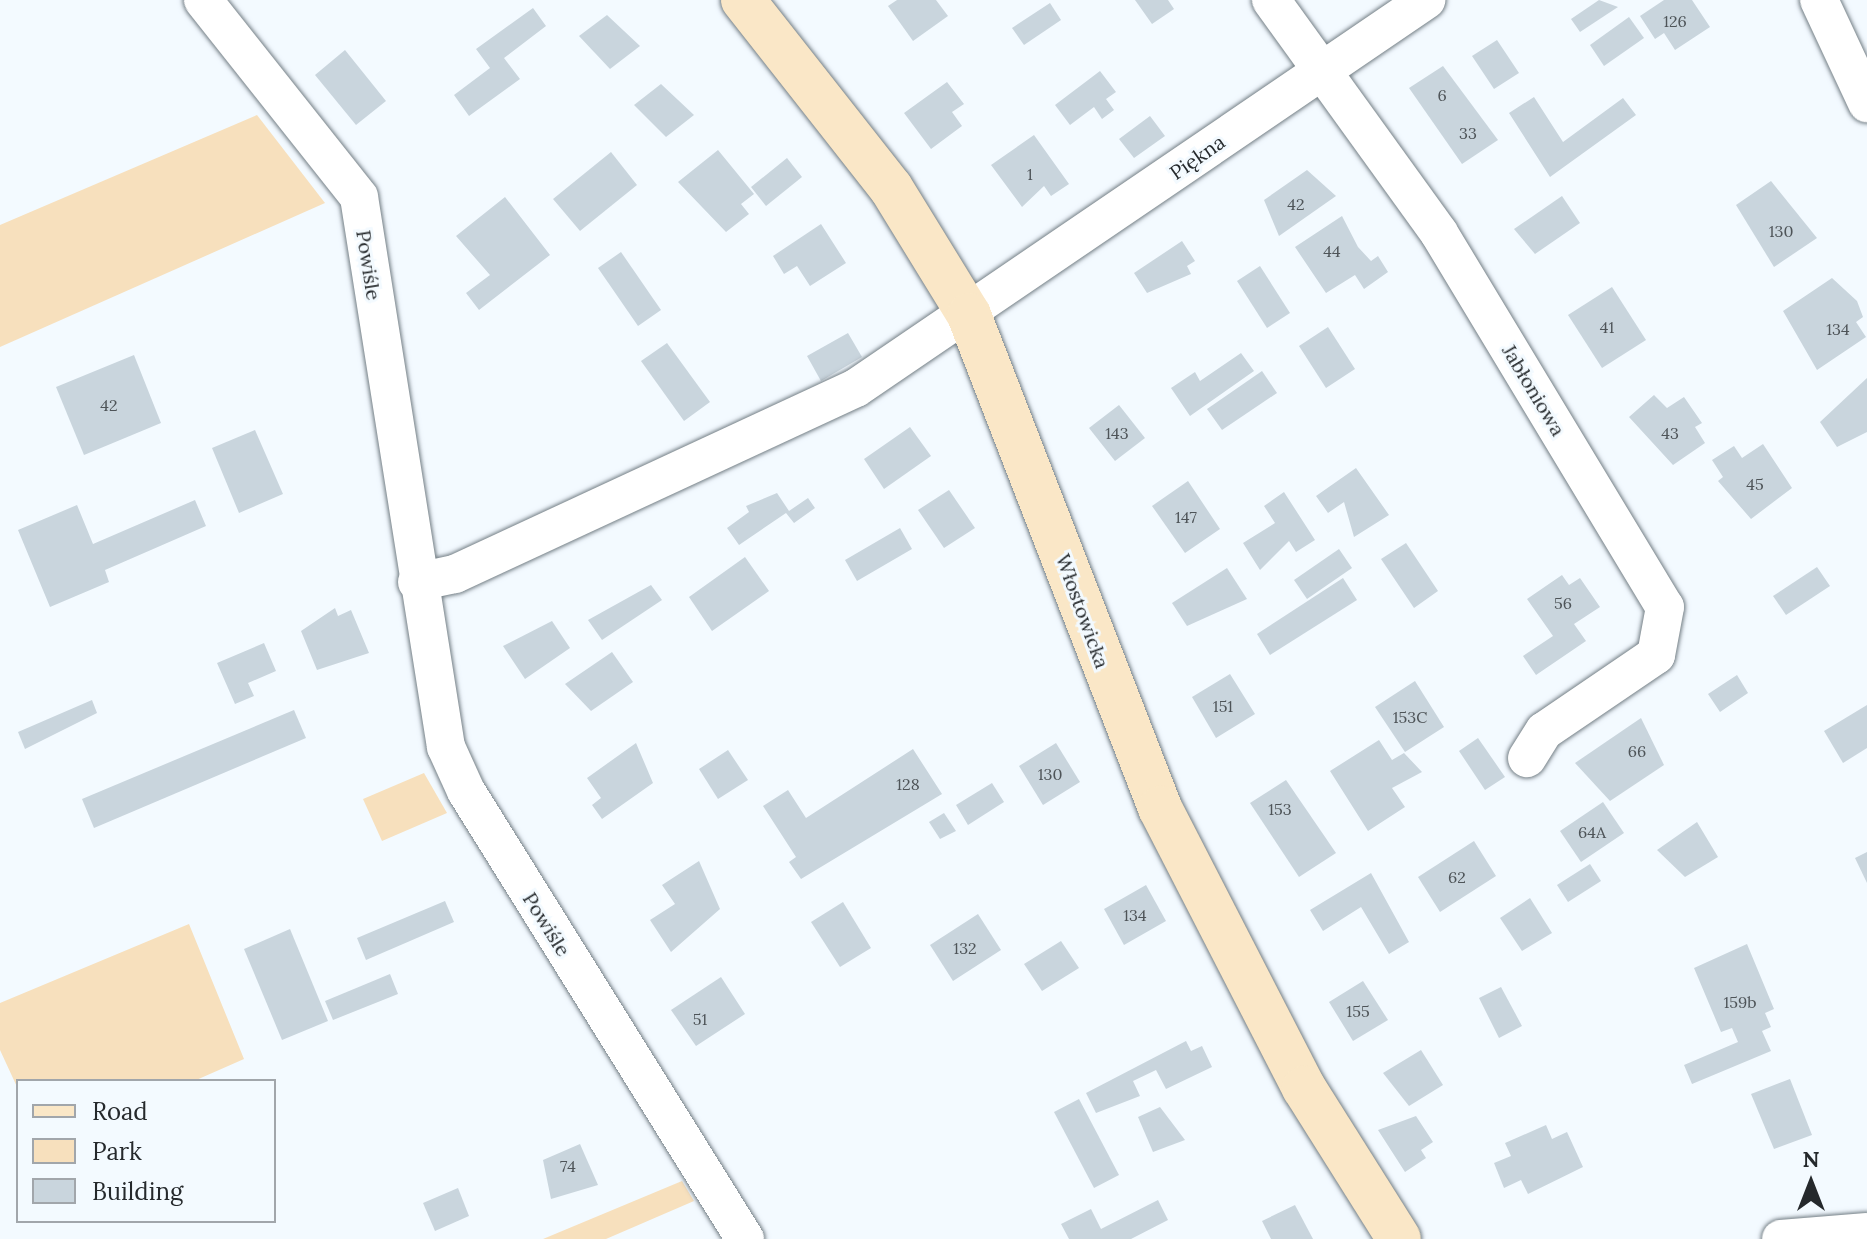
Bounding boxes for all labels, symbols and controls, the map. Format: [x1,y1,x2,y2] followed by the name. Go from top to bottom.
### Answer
[1663,11,1687,31] house number: 126
[1437,85,1447,105] house number: 6
[1459,123,1477,143] house number: 33
[1165,129,1229,185] street label: Piękna
[1027,164,1033,184] house number: 1
[1287,194,1305,214] house number: 42
[1769,221,1793,241] house number: 130
[352,228,386,302] street label: Powiśle
[1323,241,1341,261] house number: 44
[1600,317,1614,337] house number: 41
[1826,319,1850,339] house number: 134
[1497,340,1571,440] street label: Jabłoniowa
[100,395,118,415] house number: 42
[1105,423,1129,443] house number: 143
[1661,423,1679,443] house number: 43
[1746,474,1764,494] house number: 45
[1175,507,1197,527] house number: 147
[1051,551,1115,671] street label: Włostowicka
[1554,593,1572,613] house number: 56
[1213,696,1233,716] house number: 151
[1393,707,1427,727] house number: 153C
[1628,741,1646,761] house number: 66
[1038,764,1062,784] house number: 130
[896,774,920,794] house number: 128
[1268,799,1292,819] house number: 153
[1578,822,1606,842] house number: 64A
[1448,867,1466,887] house number: 62
[518,888,576,960] street label: Powiśle
[1123,905,1147,925] house number: 134
[953,938,977,958] house number: 132
[1723,992,1757,1012] house number: 159b
[1346,1001,1370,1021] house number: 155
[693,1009,707,1029] house number: 51
[16,1079,276,1223] legend
[92,1096,148,1127] text: Road
[92,1136,142,1167] text: Park
[1771,1143,1851,1223] north arrow
[1802,1145,1820,1173] text: N
[560,1156,576,1176] house number: 74
[92,1176,183,1207] text: Building

